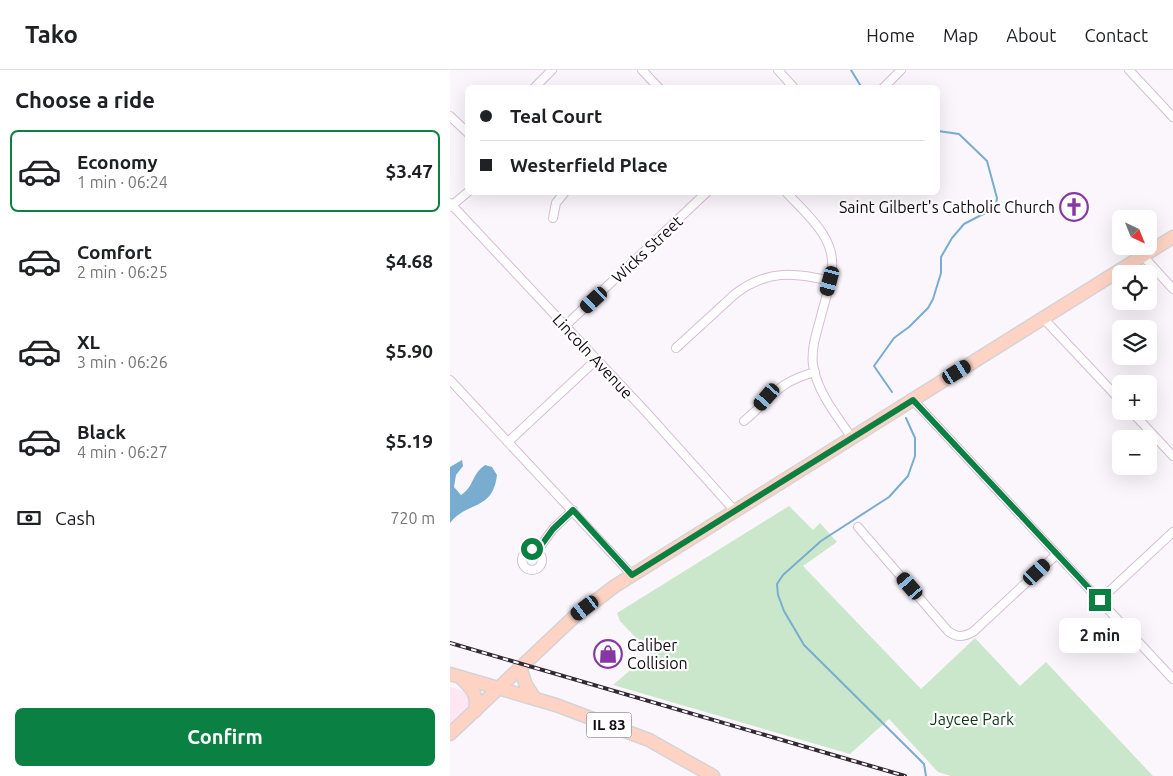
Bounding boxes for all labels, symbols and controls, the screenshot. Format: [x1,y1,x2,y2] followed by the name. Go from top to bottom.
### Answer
[25,21,78,48] text: Tako
[866,25,915,45] text: Home
[943,25,978,45] text: Map
[1006,25,1056,45] text: About
[1084,25,1148,45] text: Contact
[15,87,155,112] text: Choose a ride
[510,105,602,127] text: Teal Court
[17,149,62,194] icon: car
[77,151,158,173] text: Economy
[510,154,668,176] text: Westerfield Place
[385,160,433,182] text: $3.47
[77,173,168,191] text: 1 min · 06:24
[1059,192,1089,222] church icon: Saint Gilbert's Catholic Church
[839,198,1055,216] place label: Saint Gilbert's Catholic Church
[1112,210,1158,255] north arrow
[1112,210,1157,475] map controls
[608,211,686,286] street label: Wicks Street
[17,239,62,284] icon: car
[77,241,152,263] text: Comfort
[385,250,433,272] text: $4.68
[77,263,168,281] text: 2 min · 06:25
[818,265,841,297] car
[1112,265,1157,310] button: locate
[577,284,610,316] car
[549,310,637,402] street label: Lincoln Avenue
[1112,320,1157,365] button: layers
[17,329,62,374] icon: car
[77,331,100,353] text: XL
[385,340,433,362] text: $5.90
[77,353,168,371] text: 3 min · 06:26
[940,358,973,386] car
[1112,375,1157,420] button: +
[751,381,782,413] car
[17,419,62,464] icon: car
[77,421,126,443] text: Black
[385,430,433,452] text: $5.19
[1112,430,1157,475] button: −
[77,443,168,461] text: 4 min · 06:27
[15,504,43,532] icon: cash
[55,507,96,529] text: Cash
[390,509,435,527] text: 720 m
[521,538,543,560] route start
[1020,556,1053,588] car
[894,570,925,602] car
[1089,589,1111,611] route end
[568,593,601,623] car
[1059,618,1141,652] callout: 2 min
[1080,626,1120,644] text: 2 min
[627,636,688,672] place label: Caliber Collision
[593,639,623,669] shop icon: Caliber Collision
[15,708,435,766] button: Confirm
[930,710,1014,728] park label: Jaycee Park
[586,712,632,738] road number: IL 83

